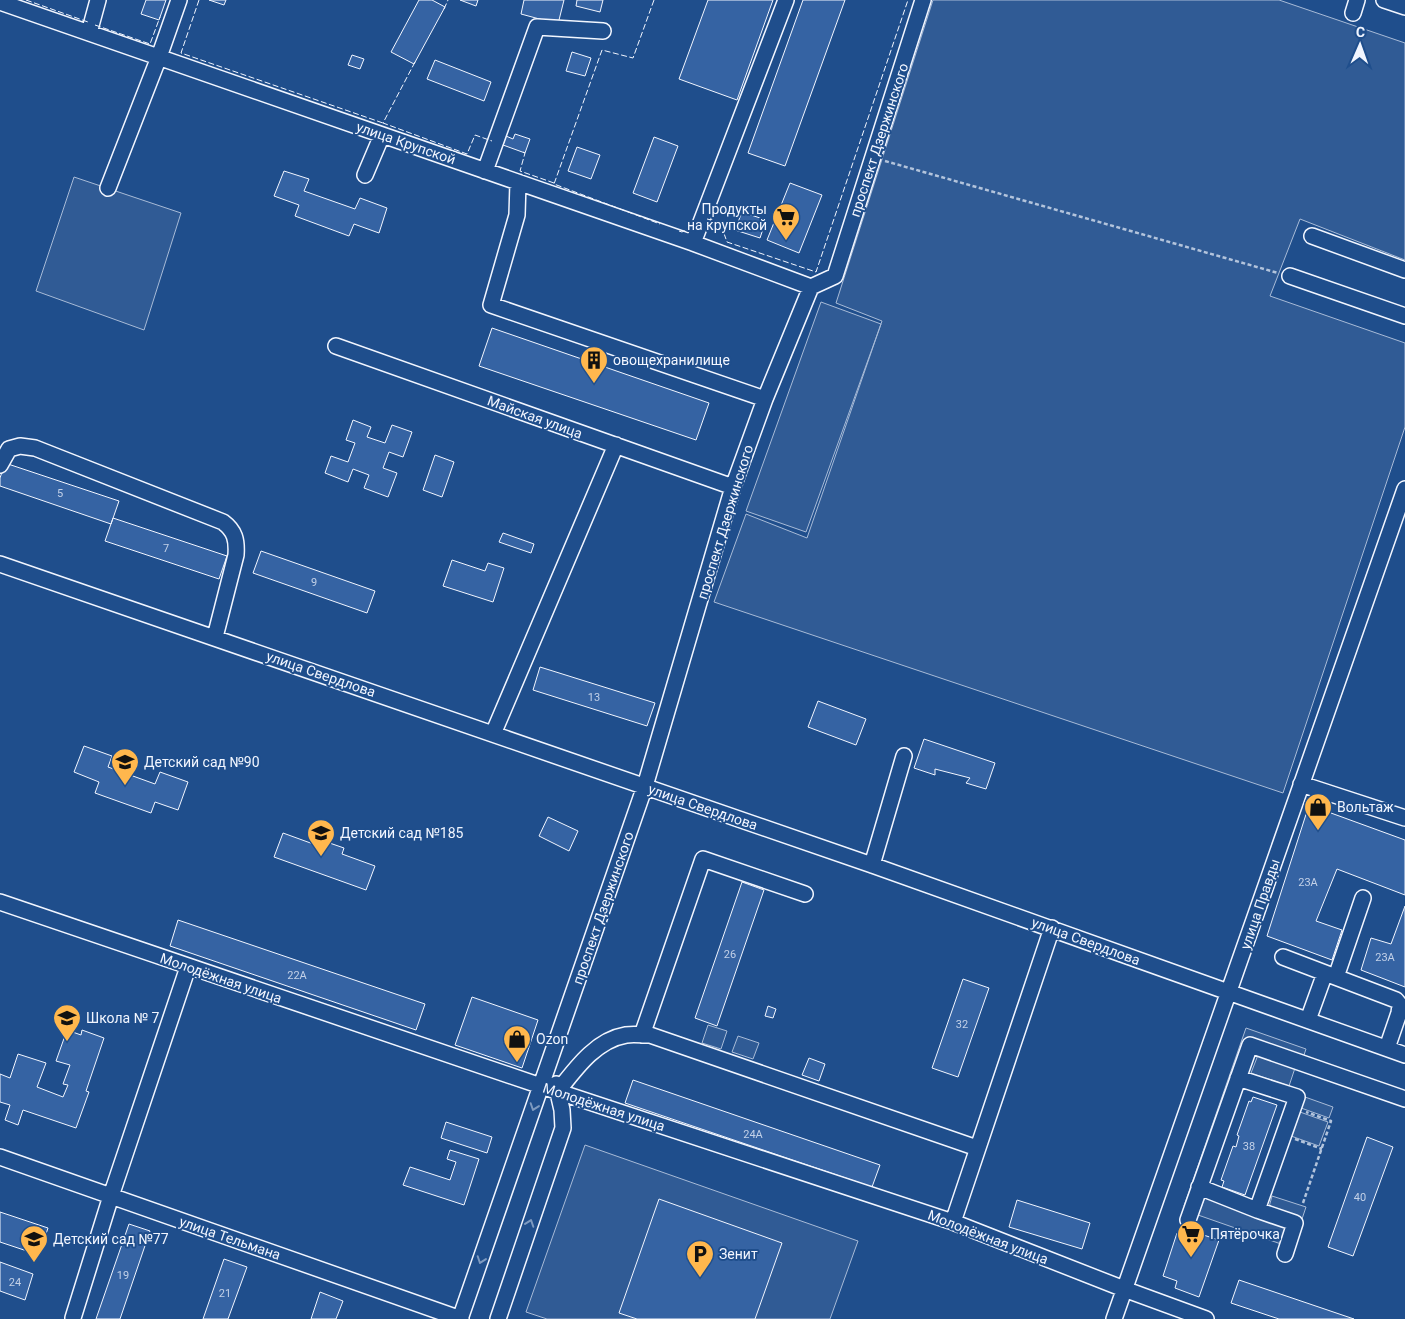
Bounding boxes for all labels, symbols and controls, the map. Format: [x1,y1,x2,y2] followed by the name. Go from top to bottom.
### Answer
[1335,20,1385,70] north arrow
[1356,24,1365,40] text: С
[847,61,911,219] street label: проспект Дзержинского
[354,118,458,168] street label: улица Крупской
[687,201,767,233] place label: Продукты на крупской
[771,202,801,241] supermarket icon: Продукты на крупской
[579,345,609,384] building icon: овощехранилище
[613,352,730,368] place label: овощехранилище
[485,392,585,442] street label: Майская улица
[694,443,756,601] street label: проспект Дзержинского
[57,487,63,500] house number: 5
[163,542,169,555] house number: 7
[311,576,317,589] house number: 9
[264,648,378,700] street label: улица Свердлова
[588,691,600,704] house number: 13
[110,747,140,786] school or university icon: Детский сад №90
[144,754,260,770] place label: Детский сад №90
[646,781,760,833] street label: улица Свердлова
[1303,792,1333,831] shop icon: Вольтаж
[1337,799,1394,815] place label: Вольтаж
[306,818,336,857] school or university icon: Детский сад №185
[340,825,464,841] place label: Детский сад №185
[569,829,637,987] street label: проспект Дзержинского
[1237,857,1283,951] street label: улица Правды
[1298,876,1319,889] house number: 23А
[1030,914,1142,968] street label: улица Свердлова
[724,948,736,961] house number: 26
[158,950,284,1006] street label: Молодёжная улица
[1375,951,1396,964] house number: 23А
[287,969,308,982] house number: 22А
[52,1003,82,1042] school or university icon: Школа № 7
[86,1010,160,1026] place label: Школа № 7
[956,1018,968,1031] house number: 32
[502,1024,532,1063] shop icon: Ozon
[536,1031,568,1047] place label: Ozon
[541,1080,667,1134] street label: Молодёжная улица
[530,1102,540,1111] one-way arrow
[743,1128,764,1141] house number: 24А
[1243,1140,1255,1153] house number: 38
[1354,1191,1366,1204] house number: 40
[926,1207,1050,1267] street label: Молодёжная улица
[177,1213,283,1263] street label: улица Тельмана
[525,1219,535,1228] one-way arrow
[1176,1219,1206,1258] supermarket icon: Пятёрочка
[19,1224,49,1263] school or university icon: Детский сад №77
[1210,1226,1280,1242] place label: Пятёрочка
[53,1231,169,1247] place label: Детский сад №77
[685,1239,715,1278] parking icon: Зенит
[719,1246,758,1262] place label: Зенит
[477,1255,487,1264] one-way arrow
[117,1269,129,1282] house number: 19
[9,1276,21,1289] house number: 24
[219,1287,231,1300] house number: 21

